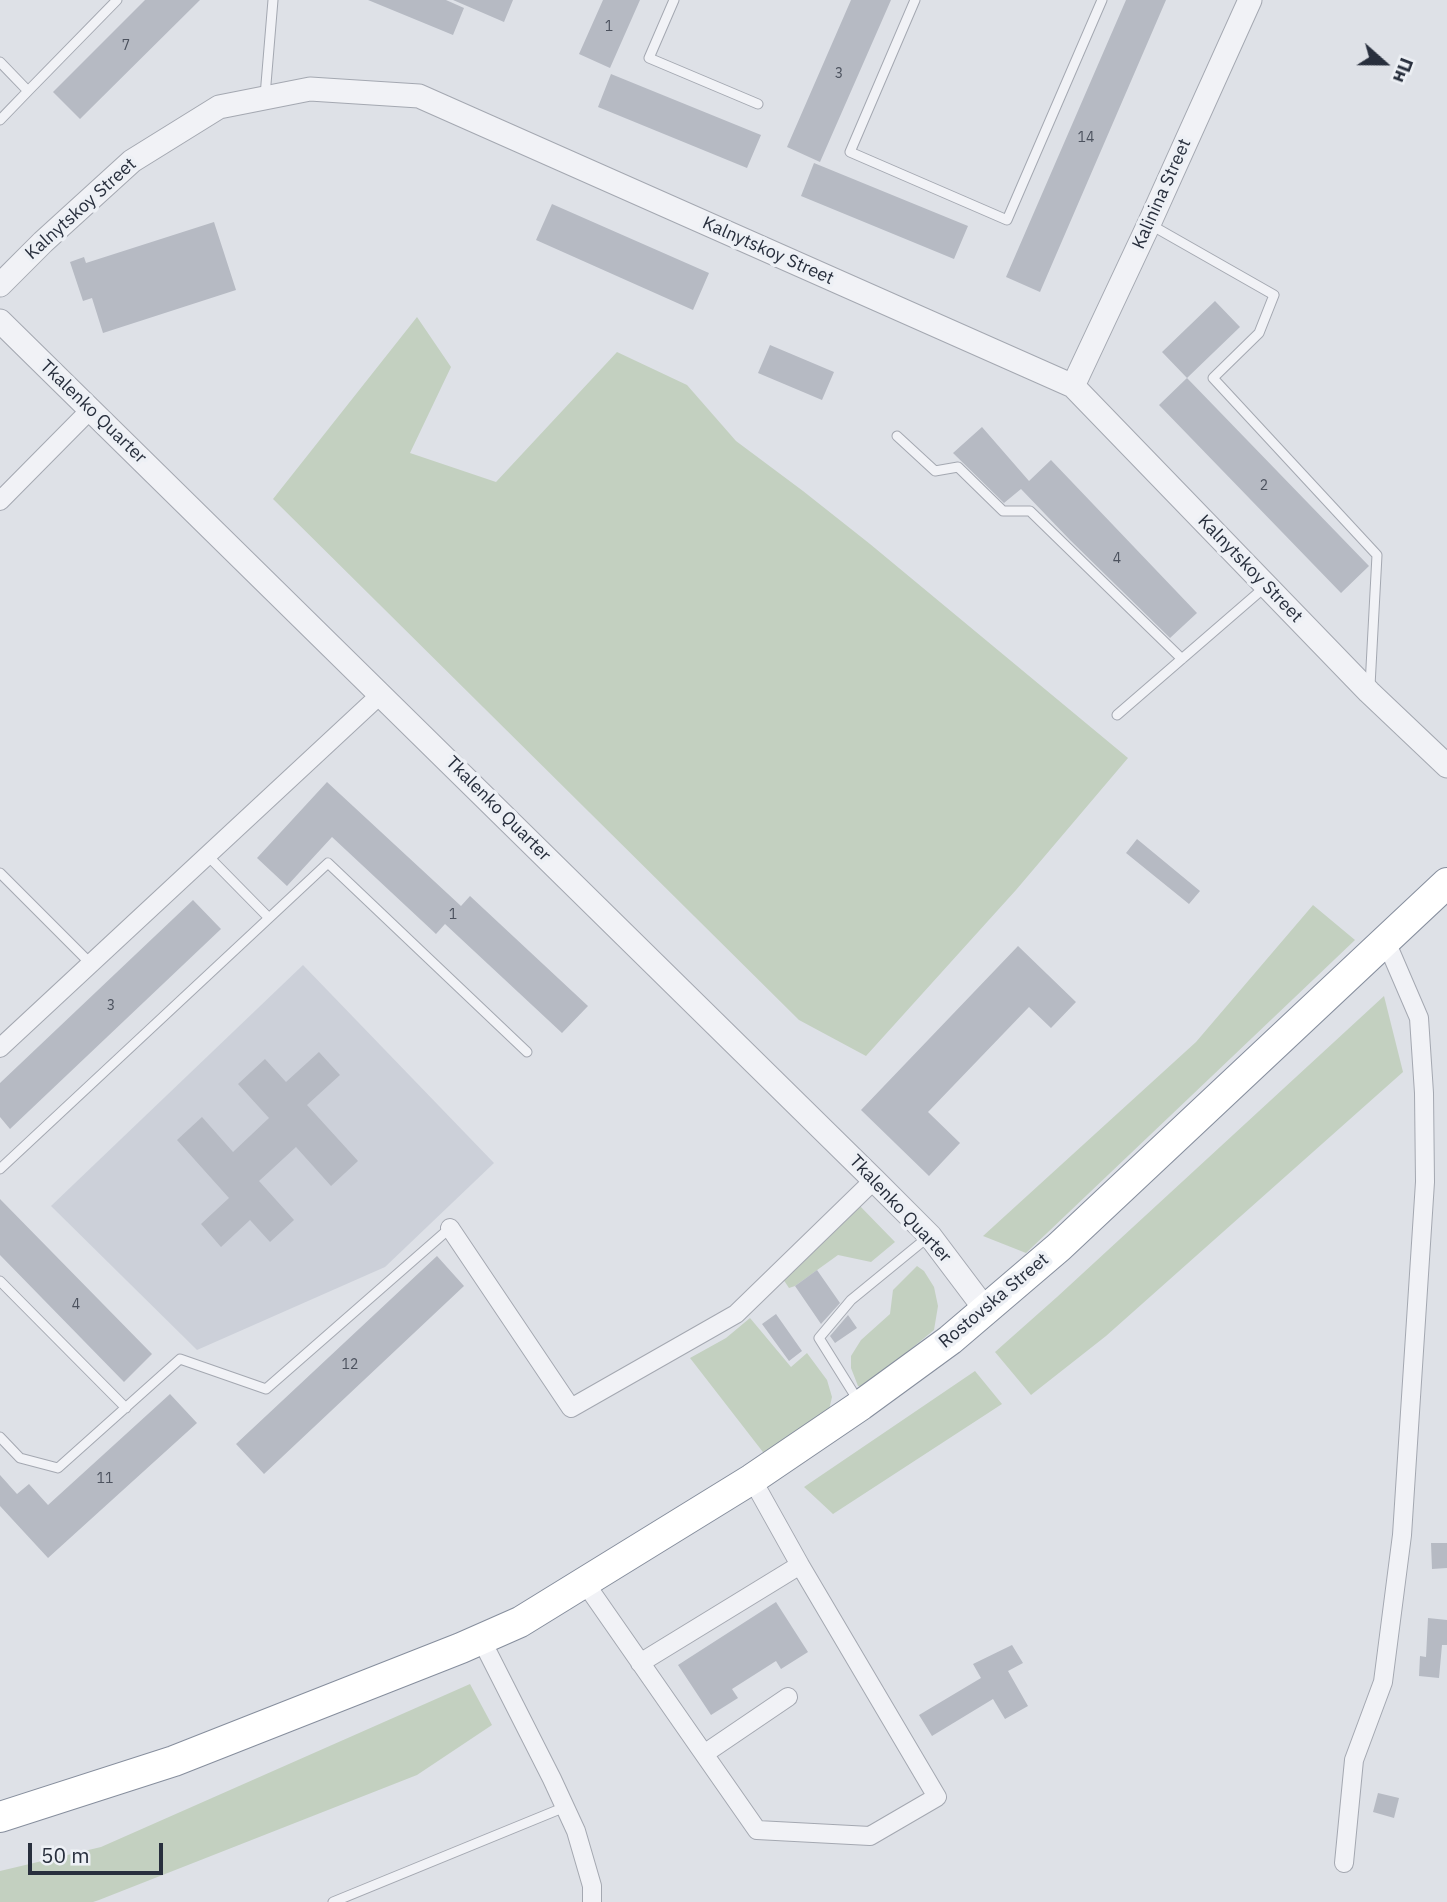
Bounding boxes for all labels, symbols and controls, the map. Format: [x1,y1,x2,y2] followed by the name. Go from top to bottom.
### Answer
[605,19,613,35] house number: 1
[1349,28,1419,98] north arrow
[122,38,130,54] house number: 7
[1388,54,1419,87] text: Пн
[835,66,843,82] house number: 3
[1078,130,1094,146] house number: 14
[1128,136,1196,252] street label: Kalinina Street
[21,154,141,264] street label: Kalnytskoy Street
[699,212,837,290] street label: Kalnytskoy Street
[35,356,151,468] street label: Tkalenko Quarter
[1260,478,1268,494] house number: 2
[1193,511,1307,627] street label: Kalnytskoy Street
[1113,551,1121,567] house number: 4
[441,752,555,866] street label: Tkalenko Quarter
[449,907,457,923] house number: 1
[107,998,115,1014] house number: 3
[844,1151,956,1267] street label: Tkalenko Quarter
[935,1249,1053,1353] street label: Rostovska Street
[72,1297,80,1313] house number: 4
[342,1357,358,1373] house number: 12
[97,1471,113,1487] house number: 11
[32,1828,166,1872] scale bar
[41,1841,90,1869] text: 50 m

